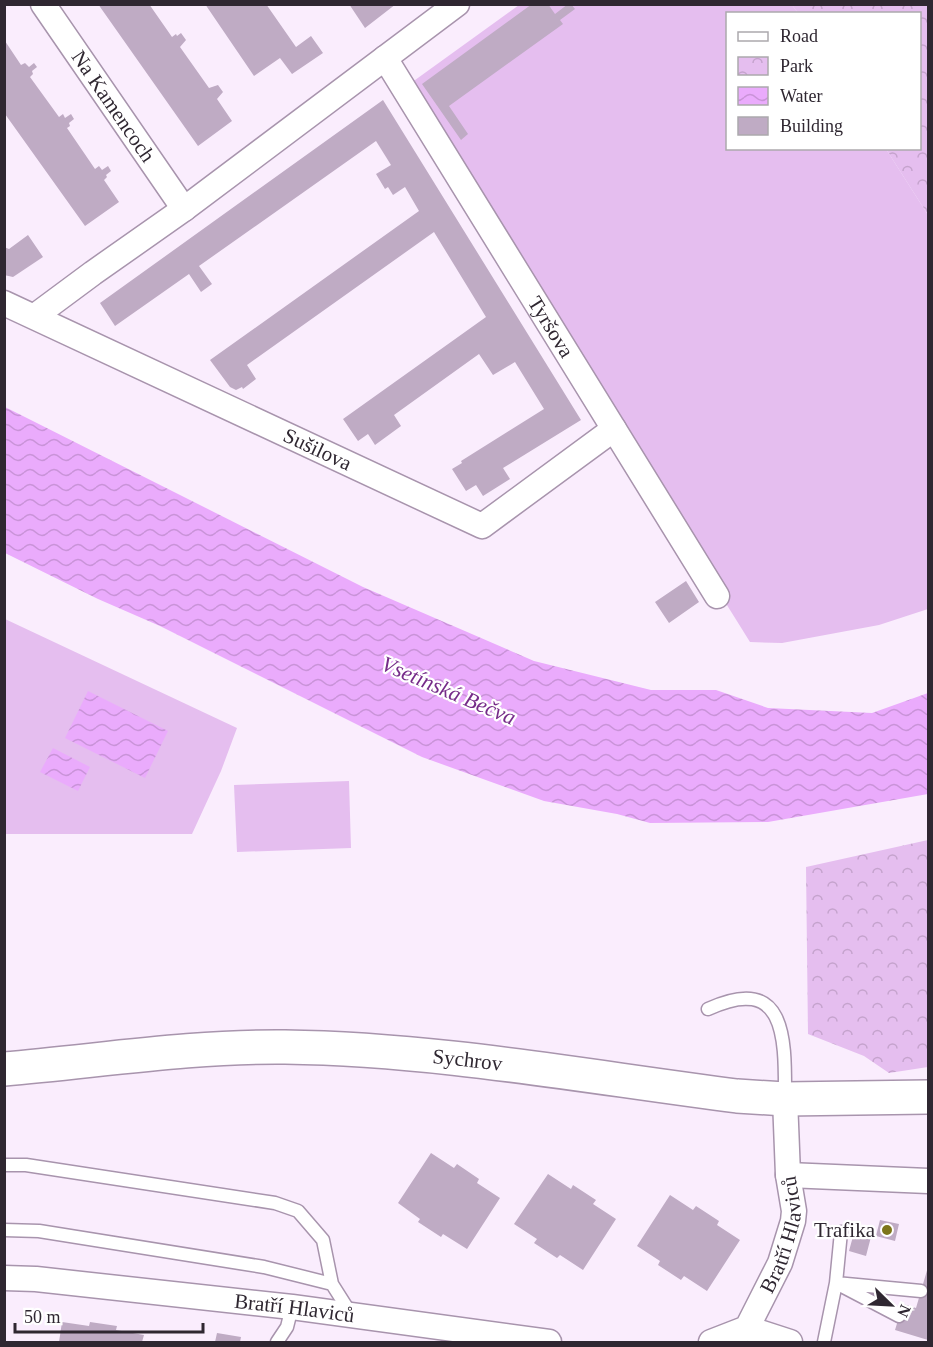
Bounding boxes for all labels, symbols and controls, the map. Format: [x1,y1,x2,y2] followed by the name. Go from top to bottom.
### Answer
[726,12,921,150] legend
[780,26,818,46] text: Road
[67,46,160,167] street label: Na Kamencoch
[780,56,813,76] text: Park
[780,86,823,106] text: Water
[780,116,843,136] text: Building
[523,292,579,362] street label: Tyršova
[280,423,356,476] street label: Sušilova
[378,651,520,730] water label: Vsetínská Bečva
[431,1044,504,1076] street label: Sychrov
[755,1174,806,1297] street label: Bratří Hlaviců
[814,1218,876,1242] place label: Trafika
[880,1223,894,1237] marker: Trafika
[861,1275,921,1335] north arrow
[233,1289,356,1327] street label: Bratří Hlaviců
[15,1296,202,1334] scale bar
[894,1302,914,1320] text: N
[24,1307,61,1327] text: 50 m

